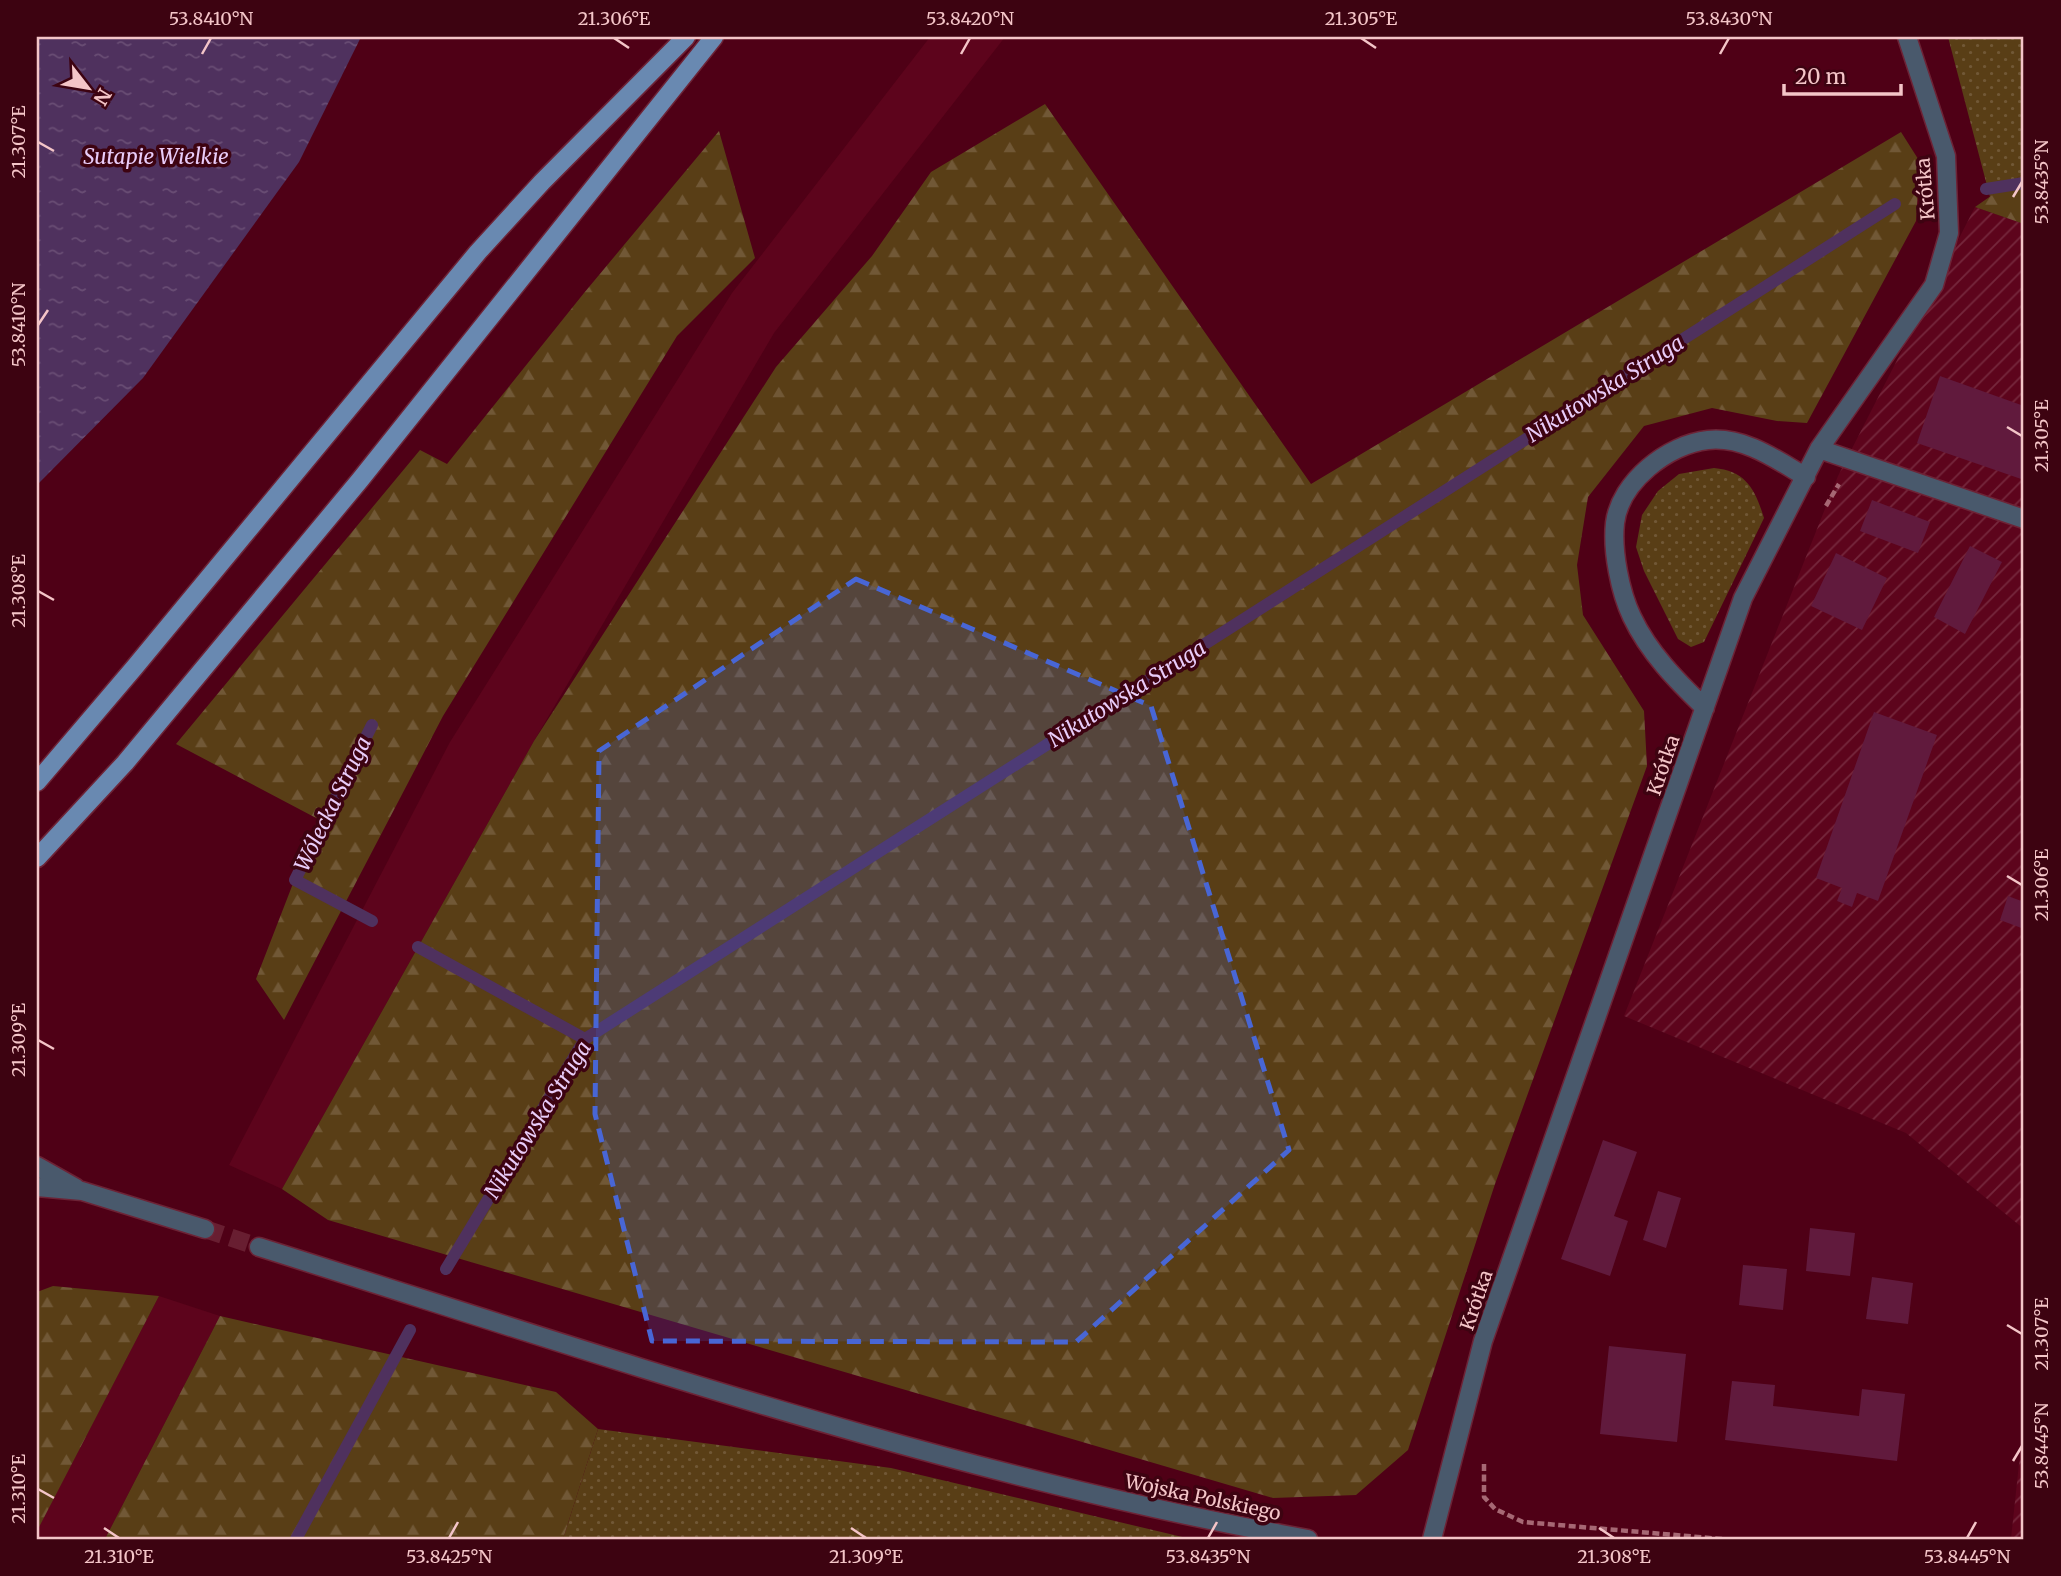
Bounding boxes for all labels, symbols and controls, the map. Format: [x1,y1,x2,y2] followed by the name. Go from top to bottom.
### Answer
[169,7,253,30] text: 53.8410°N
[578,7,651,30] text: 21.306°E
[926,7,1014,30] text: 53.8420°N
[1325,7,1398,30] text: 21.305°E
[1685,7,1773,30] text: 53.8430°N
[52,52,122,122] north arrow
[1784,52,1902,96] scale bar
[1795,63,1847,90] text: 20 m
[88,84,117,109] text: N
[7,105,30,179] text: 21.307°E
[2030,139,2053,224] text: 53.8435°N
[83,143,229,170] water label: Sutapie Wielkie
[1910,157,1940,221] street label: Krótka
[7,283,30,367] text: 53.8410°N
[1521,329,1689,448] water label: Nikutowska Struga
[2030,399,2053,472] text: 21.305°E
[7,554,30,628] text: 21.308°E
[1043,634,1211,753] water label: Nikutowska Struga
[288,732,377,876] water label: Wólecka Struga
[1642,732,1684,798] street label: Krótka
[2030,848,2053,921] text: 21.306°E
[7,1003,30,1077] text: 21.309°E
[478,1036,597,1204] water label: Nikutowska Struga
[1455,1267,1497,1333] street label: Krótka
[2030,1297,2053,1371] text: 21.307°E
[2030,1403,2053,1489] text: 53.8445°N
[7,1454,30,1524] text: 21.310°E
[1122,1469,1283,1525] street label: Wojska Polskiego
[84,1545,154,1568] text: 21.310°E
[406,1545,492,1568] text: 53.8425°N
[829,1545,903,1568] text: 21.309°E
[1166,1545,1251,1568] text: 53.8435°N
[1577,1545,1651,1568] text: 21.308°E
[1924,1545,2010,1568] text: 53.8445°N

